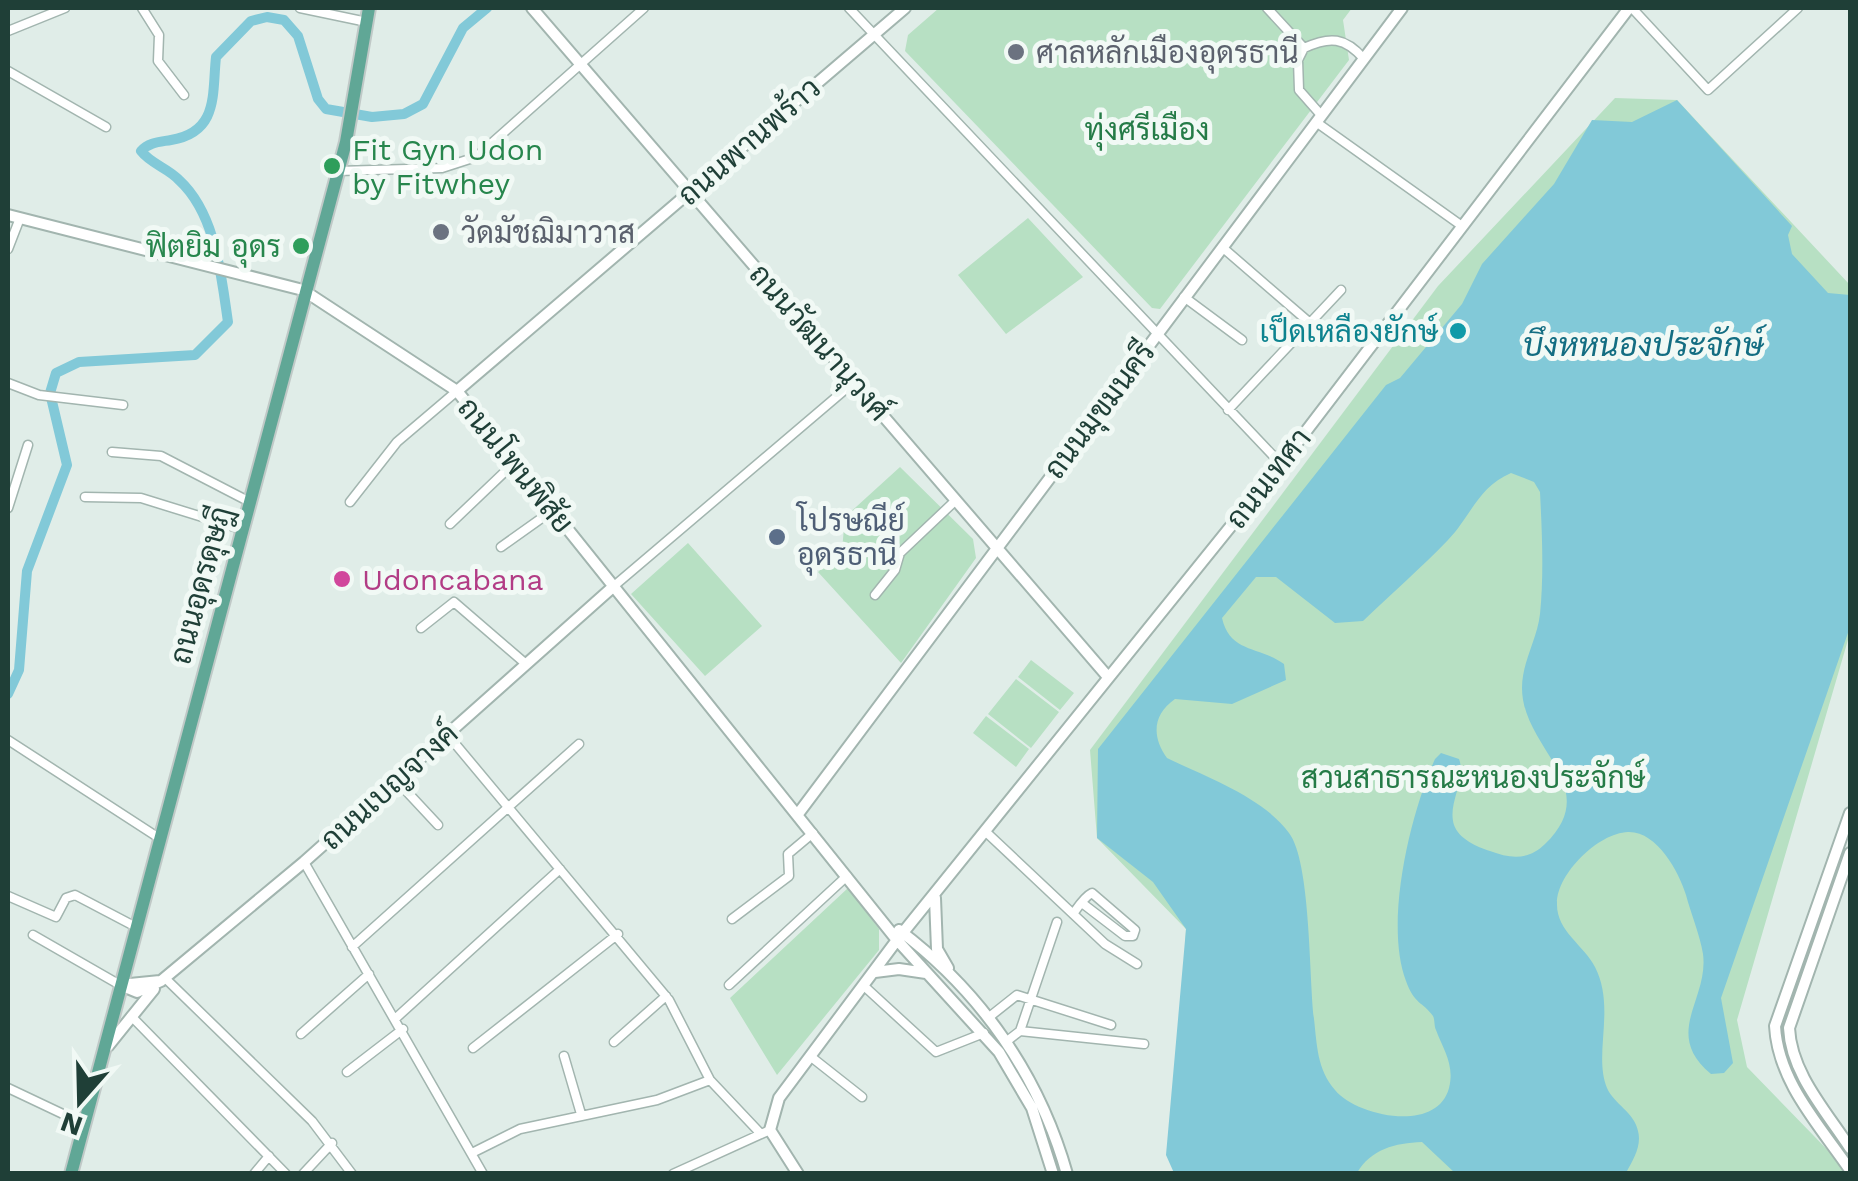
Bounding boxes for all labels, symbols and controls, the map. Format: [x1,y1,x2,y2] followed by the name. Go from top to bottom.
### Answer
[1036,34,1299,74] place label: ศาลหลักเมืองอุดรธานี
[1005,41,1027,63] marker: ศาลหลักเมืองอุดรธานี
[669,67,827,212] street label: ถนนพานพร้าว
[1085,111,1209,151] park label: ทุ่งศรีเมือง
[352,132,543,201] place label: Fit Gyn Udon by Fitwhey
[321,155,343,177] marker: Fit Gyn Udon by Fitwhey
[461,214,635,250] place label: วัดมัชฌิมาวาส
[430,221,452,243] marker: วัดมัชฌิมาวาส
[145,229,281,268] place label: ฟิตยิม อุดร
[290,235,312,257] marker: ฟิตยิม อุดร
[740,255,899,430] street label: ถนนวัฒนานุวงศ์
[1260,312,1439,349] place label: เป็ดเหลืองยักษ์
[1447,320,1469,342] marker: เป็ดเหลืองยักษ์
[1523,324,1767,364] water label: บึงหหนองประจักษ์
[1035,334,1165,488] street label: ถนนมุขมนครี
[451,389,583,540] street label: ถนนโพนพิสัย
[1218,421,1318,535] street label: ถนนเทศา
[795,501,905,576] place label: โปรษณีย์ อุดรธานี
[161,502,242,669] street label: ถนนอุดรดุษฎี
[766,526,788,548] marker: โปรษณีย์ อุดรธานี
[362,562,544,597] place label: Udoncabana
[331,568,353,590] marker: Udoncabana
[312,714,465,857] street label: ถนนเบญจางค์
[1301,758,1646,795] park label: สวนสาธารณะหนองประจักษ์
[30,1051,130,1151] north arrow
[56,1105,87,1143] text: N

